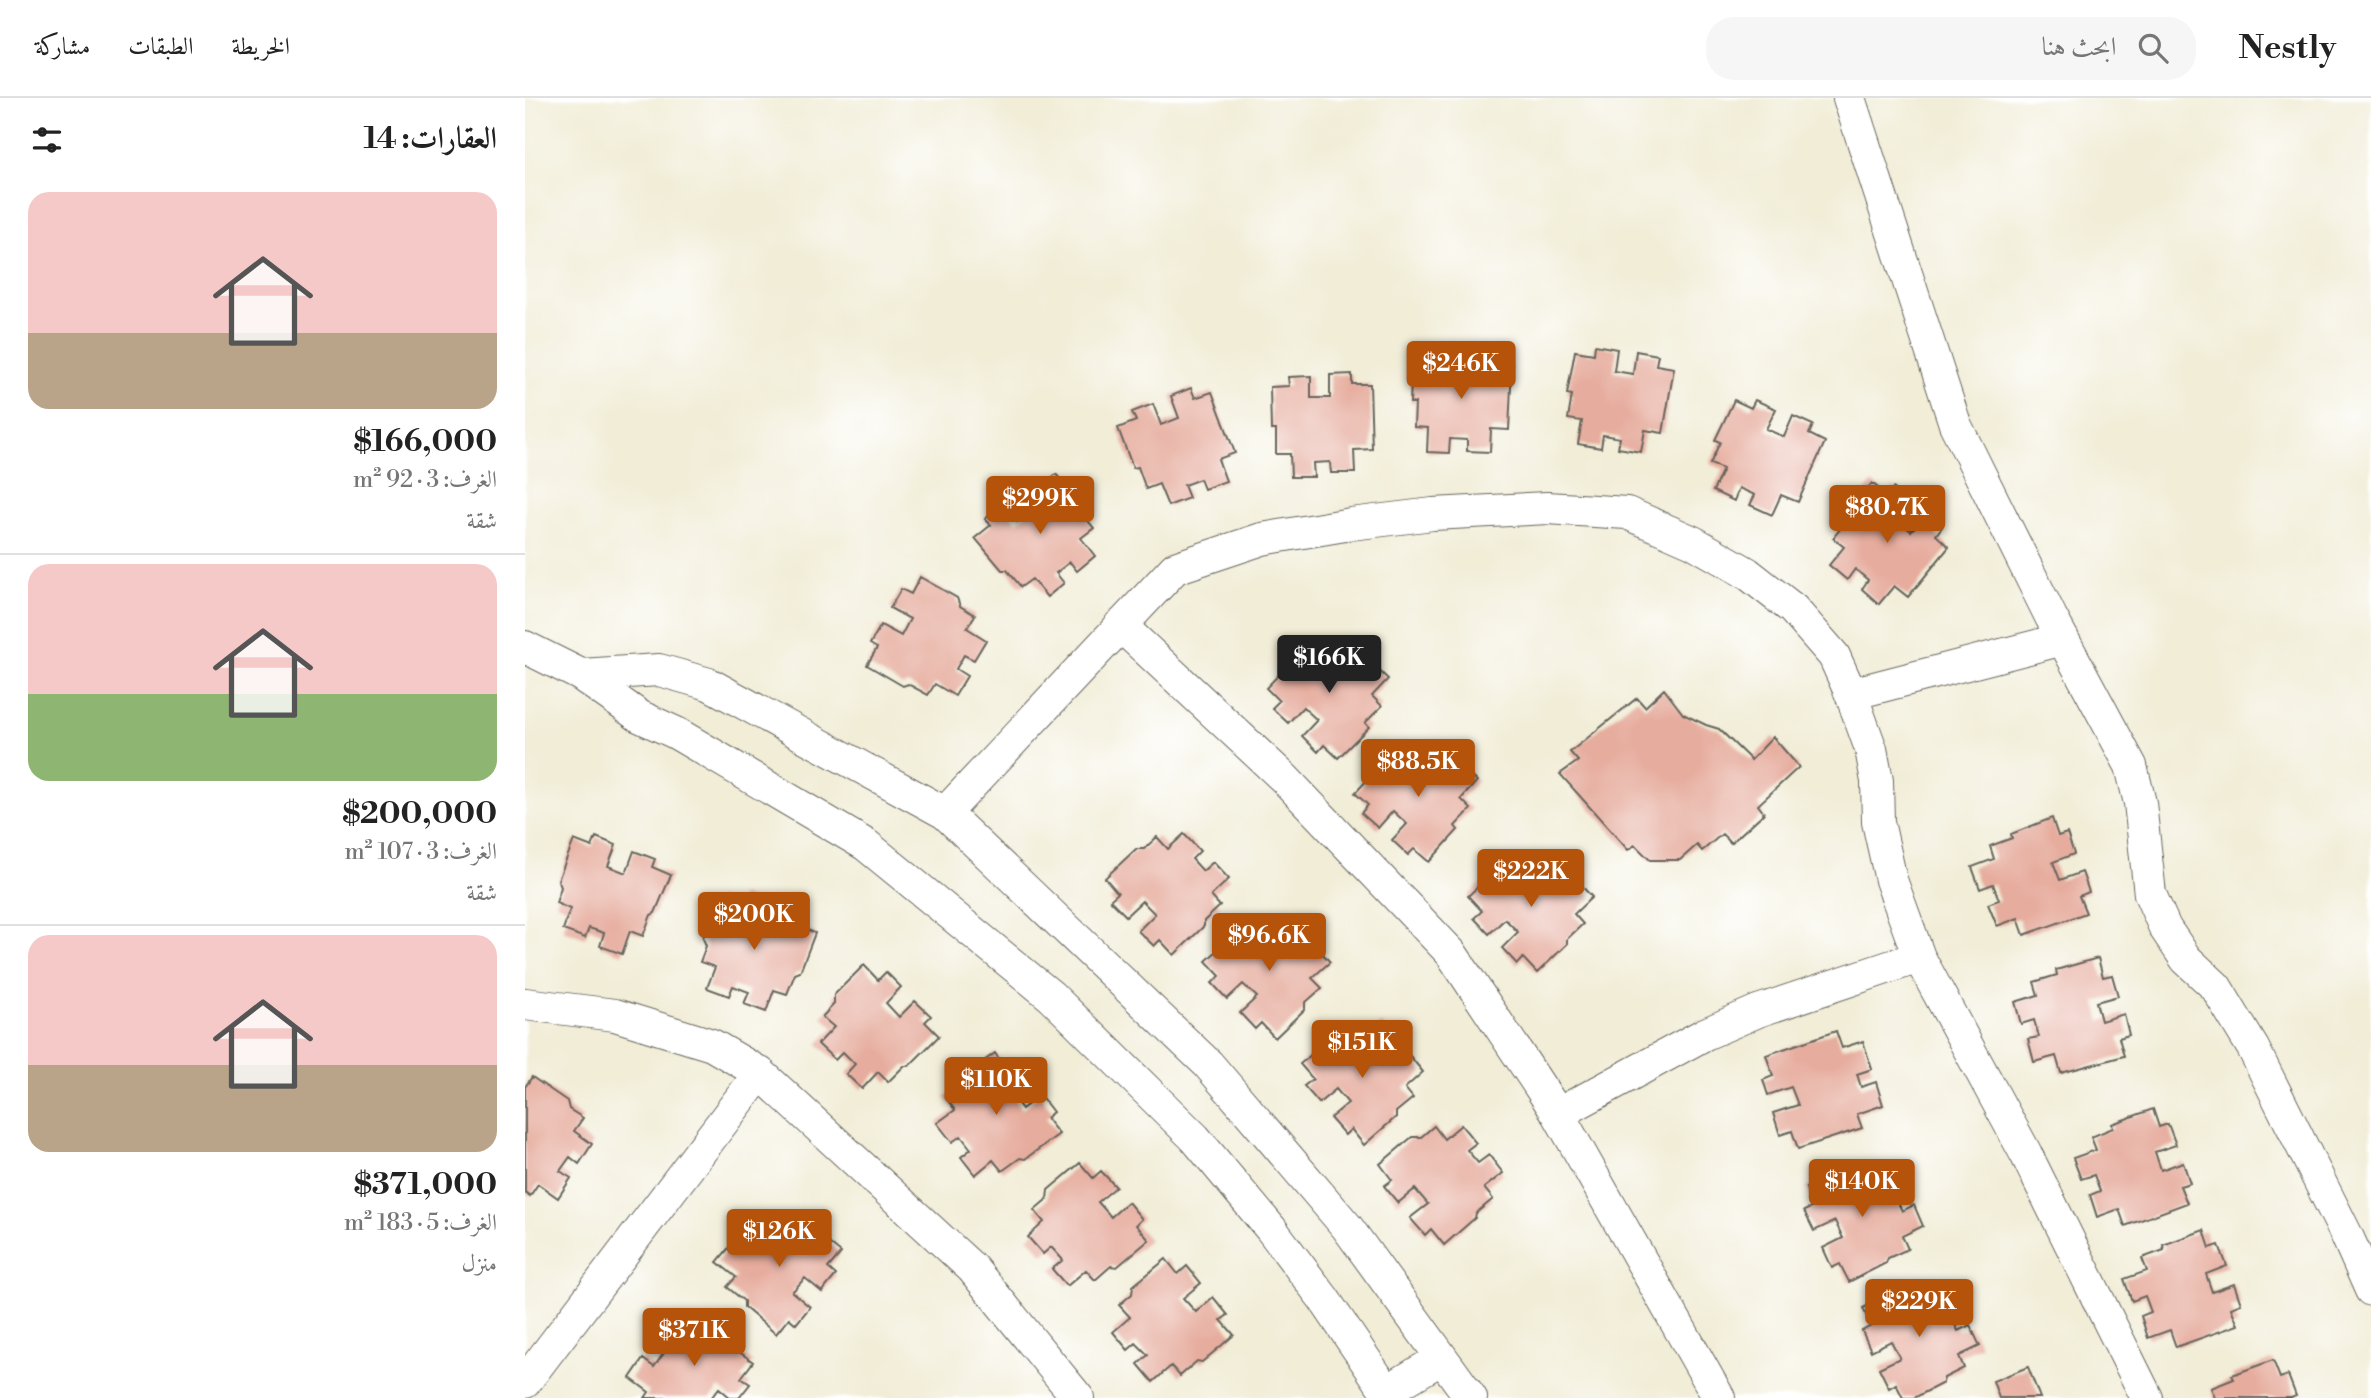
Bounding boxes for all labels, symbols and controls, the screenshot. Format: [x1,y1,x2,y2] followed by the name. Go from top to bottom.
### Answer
[1706,17,2196,80] search box
[2238,28,2336,69] text: Nestly
[2134,29,2172,67] icon: search
[2042,31,2116,63] text: ابحث هنا
[35,32,90,62] text: مشاركة
[128,32,194,62] text: الطبقات
[232,32,290,62] text: الخريطة
[364,120,497,158] text: العقارات: 14
[28,121,66,159] icon: filters
[200,238,326,364] icon: home
[1412,342,1510,401] pin: $246K
[1423,350,1499,378] text: $246K
[353,423,497,461] text: $166,000
[353,466,497,494] text: الغرف: 3 · 92 m²
[991,476,1089,536] pin: $299K
[1002,485,1078,513] text: $299K
[1830,486,1944,545] pin: $80.7K
[1845,494,1929,522] text: $80.7K
[467,507,497,535] text: شقة
[200,610,326,736] icon: home
[1280,636,1378,695] pin: $166K
[1293,644,1365,672] text: $166K
[1361,740,1475,799] pin: $88.5K
[1377,748,1459,776] text: $88.5K
[342,795,497,833] text: $200,000
[344,838,497,866] text: الغرف: 3 · 107 m²
[1482,850,1580,909] pin: $222K
[1493,858,1569,886] text: $222K
[467,879,497,907] text: شقة
[705,892,803,952] pin: $200K
[714,901,794,929] text: $200K
[1212,914,1326,973] pin: $96.6K
[1228,922,1310,950] text: $96.6K
[200,981,326,1107] icon: home
[1313,1020,1411,1080] pin: $151K
[1328,1029,1396,1057] text: $151K
[947,1058,1045,1117] pin: $110K
[960,1066,1032,1094] text: $110K
[1813,1160,1911,1219] pin: $140K
[354,1166,497,1204] text: $371,000
[1825,1168,1899,1196] text: $140K
[344,1209,497,1237] text: الغرف: 5 · 183 m²
[730,1210,828,1269] pin: $126K
[743,1218,815,1246] text: $126K
[462,1250,497,1278] text: منزل
[1870,1280,1968,1339] pin: $229K
[1881,1288,1957,1316] text: $229K
[645,1308,743,1368] pin: $371K
[659,1317,729,1345] text: $371K

